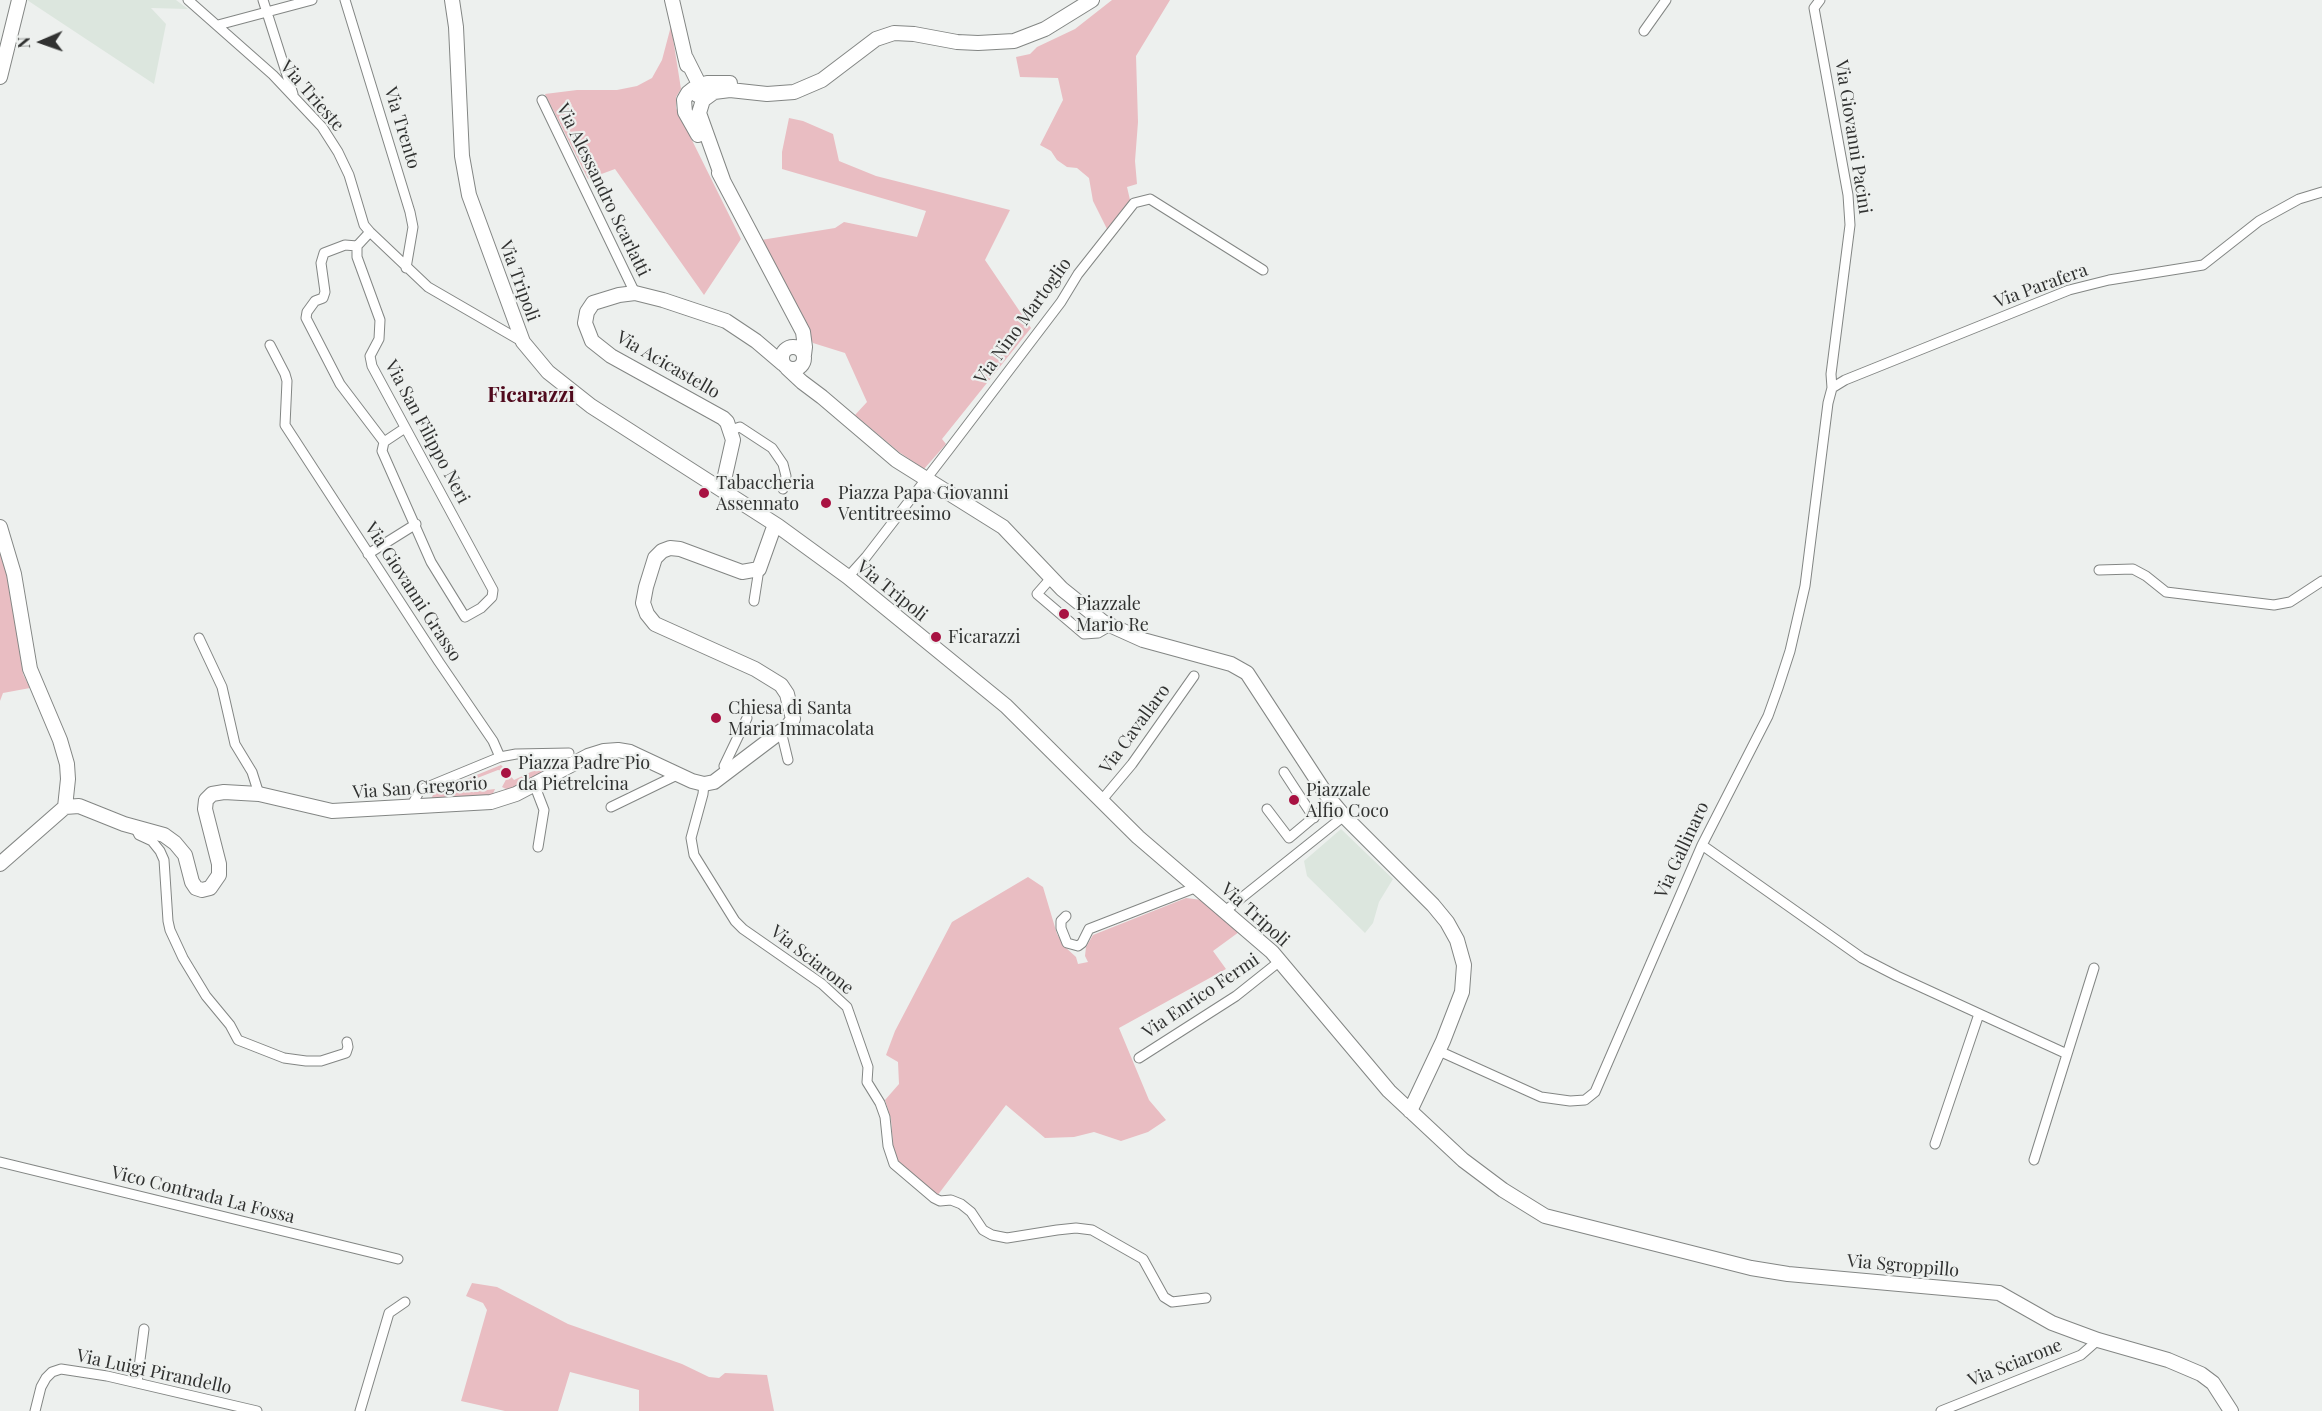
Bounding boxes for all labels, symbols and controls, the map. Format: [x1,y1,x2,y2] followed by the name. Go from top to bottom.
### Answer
[12,12,72,72] north arrow
[13,37,34,49] text: N
[275,56,349,136] street label: Via Trieste
[1830,58,1876,216] street label: Via Giovanni Pacini
[379,84,425,172] street label: Via Trento
[552,100,654,280] street label: Via Alessandro Scarlatti
[494,238,544,324] street label: Via Tripoli
[970,254,1076,388] street label: Via Nino Martoglio
[1991,259,2091,313] street label: Via Parafera
[612,327,724,403] street label: Via Acicastello
[380,357,474,507] street label: Via San Filippo Neri
[487,382,575,408] district label: Ficarazzi
[716,472,814,514] place label: Tabaccheria Assennato
[838,482,1009,524] place label: Piazza Papa Giovanni Ventitreesimo
[697,486,711,500] marker: Tabaccheria Assennato
[819,496,833,510] marker: Piazza Papa Giovanni Ventitreesimo
[360,518,466,666] street label: Via Giovanni Grasso
[852,556,932,626] street label: Via Tripoli
[1076,593,1149,636] place label: Piazzale Mario Re
[1057,607,1071,621] marker: Piazzale Mario Re
[948,626,1021,648] place label: Ficarazzi
[929,630,943,644] marker: Ficarazzi
[1095,680,1175,778] street label: Via Cavallaro
[728,697,874,740] place label: Chiesa di Santa Maria Immacolata
[709,711,723,725] marker: Chiesa di Santa Maria Immacolata
[518,752,650,795] place label: Piazza Padre Pio da Pietrelcina
[499,766,513,780] marker: Piazza Padre Pio da Pietrelcina
[352,773,488,803] street label: Via San Gregorio
[1306,779,1389,822] place label: Piazzale Alfio Coco
[1287,793,1301,807] marker: Piazzale Alfio Coco
[1650,798,1714,902] street label: Via Gallinaro
[1216,879,1294,951] street label: Via Tripoli
[766,921,858,999] street label: Via Sciarone
[1139,949,1263,1043] street label: Via Enrico Fermi
[109,1162,297,1228] street label: Vico Contrada La Fossa
[1846,1250,1960,1282] street label: Via Sgroppillo
[1965,1334,2065,1392] street label: Via Sciarone
[74,1345,234,1399] street label: Via Luigi Pirandello

